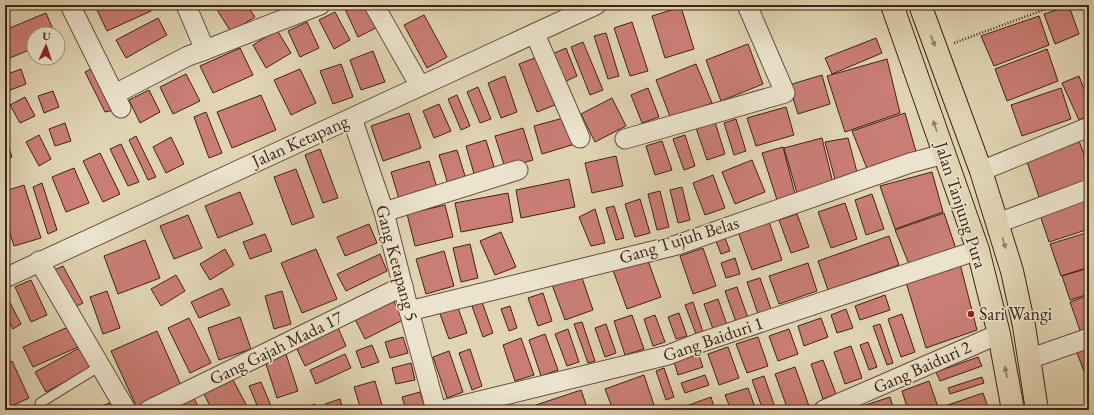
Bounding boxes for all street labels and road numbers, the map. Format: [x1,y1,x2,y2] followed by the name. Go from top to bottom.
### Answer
[246,109,352,173] street label: Jalan Ketapang
[930,137,993,272] street label: Jalan Tanjung Pura
[371,202,424,323] street label: Gang Ketapang 5
[616,210,742,269] street label: Gang Tujuh Belas
[205,305,347,390] street label: Gang Gajah Mada 17
[660,311,766,366] street label: Gang Baiduri 1
[869,335,975,398] street label: Gang Baiduri 2

